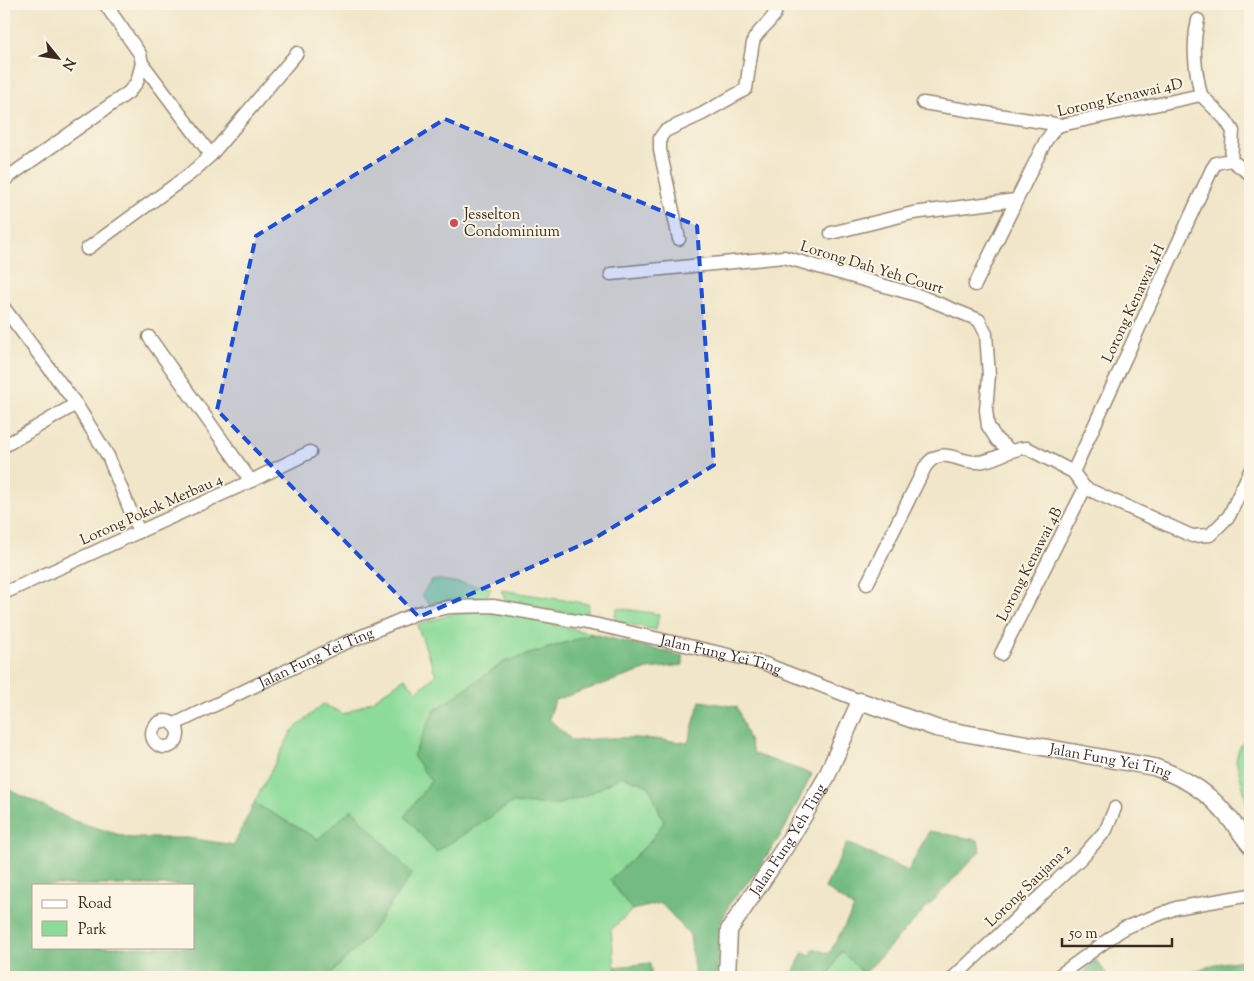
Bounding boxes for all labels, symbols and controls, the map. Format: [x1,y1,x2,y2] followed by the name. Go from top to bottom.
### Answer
[32,32,82,82] north arrow
[56,54,79,73] text: N
[1056,74,1185,123] street label: Lorong Kenawai 4D
[463,205,560,243] place label: Jesselton Condominium
[448,217,460,229] marker: Jesselton Condominium
[797,237,946,300] street label: Lorong Dah Yeh Court
[1098,241,1171,366] street label: Lorong Kenawai 4H
[77,469,227,551] street label: Lorong Pokok Merbau 4
[992,503,1068,625] street label: Lorong Kenawai 4B
[255,623,377,695] street label: Jalan Fung Yei Ting
[657,630,784,681] street label: Jalan Fung Yei Ting
[1047,739,1175,785] street label: Jalan Fung Yei Ting
[745,780,832,901] street label: Jalan Fung Yeh Ting
[982,840,1077,932] street label: Lorong Saujana 2
[32,884,195,948] legend
[78,894,112,915] text: Road
[1062,916,1172,948] scale bar
[78,920,107,941] text: Park
[1068,924,1098,945] text: 50 m

